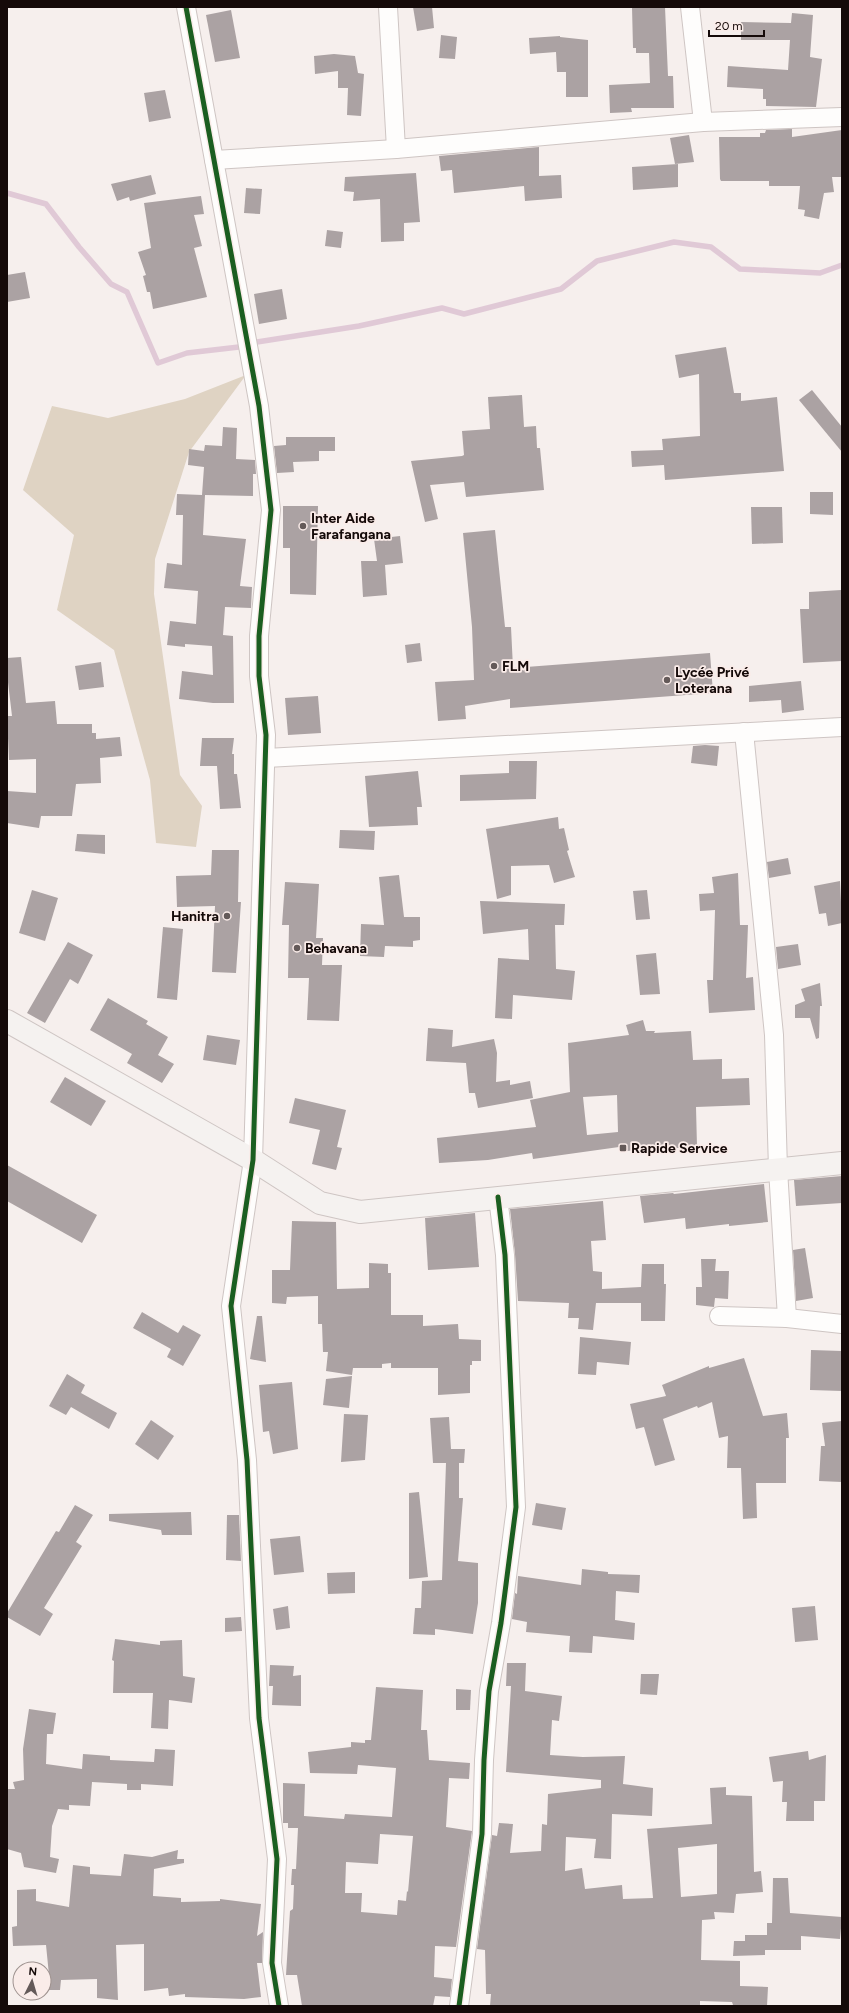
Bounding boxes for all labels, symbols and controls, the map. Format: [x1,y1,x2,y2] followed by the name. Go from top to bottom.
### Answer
[709,12,764,38] scale bar
[715,19,743,33] text: 20 m
[311,510,391,543] place label: Inter Aide Farafangana
[298,521,308,531] marker: Inter Aide Farafangana
[502,658,529,675] place label: FLM
[489,661,499,671] marker: FLM
[675,664,750,697] place label: Lycée Privé Loterana
[662,675,672,685] marker: Lycée Privé Loterana
[171,908,219,925] place label: Hanitra
[222,911,232,921] marker: Hanitra
[305,940,367,957] place label: Behavana
[292,943,302,953] marker: Behavana
[631,1140,728,1157] place label: Rapide Service
[618,1143,628,1153] marker: Rapide Service
[12,1961,52,2001] north arrow
[28,1965,38,1978] text: N

